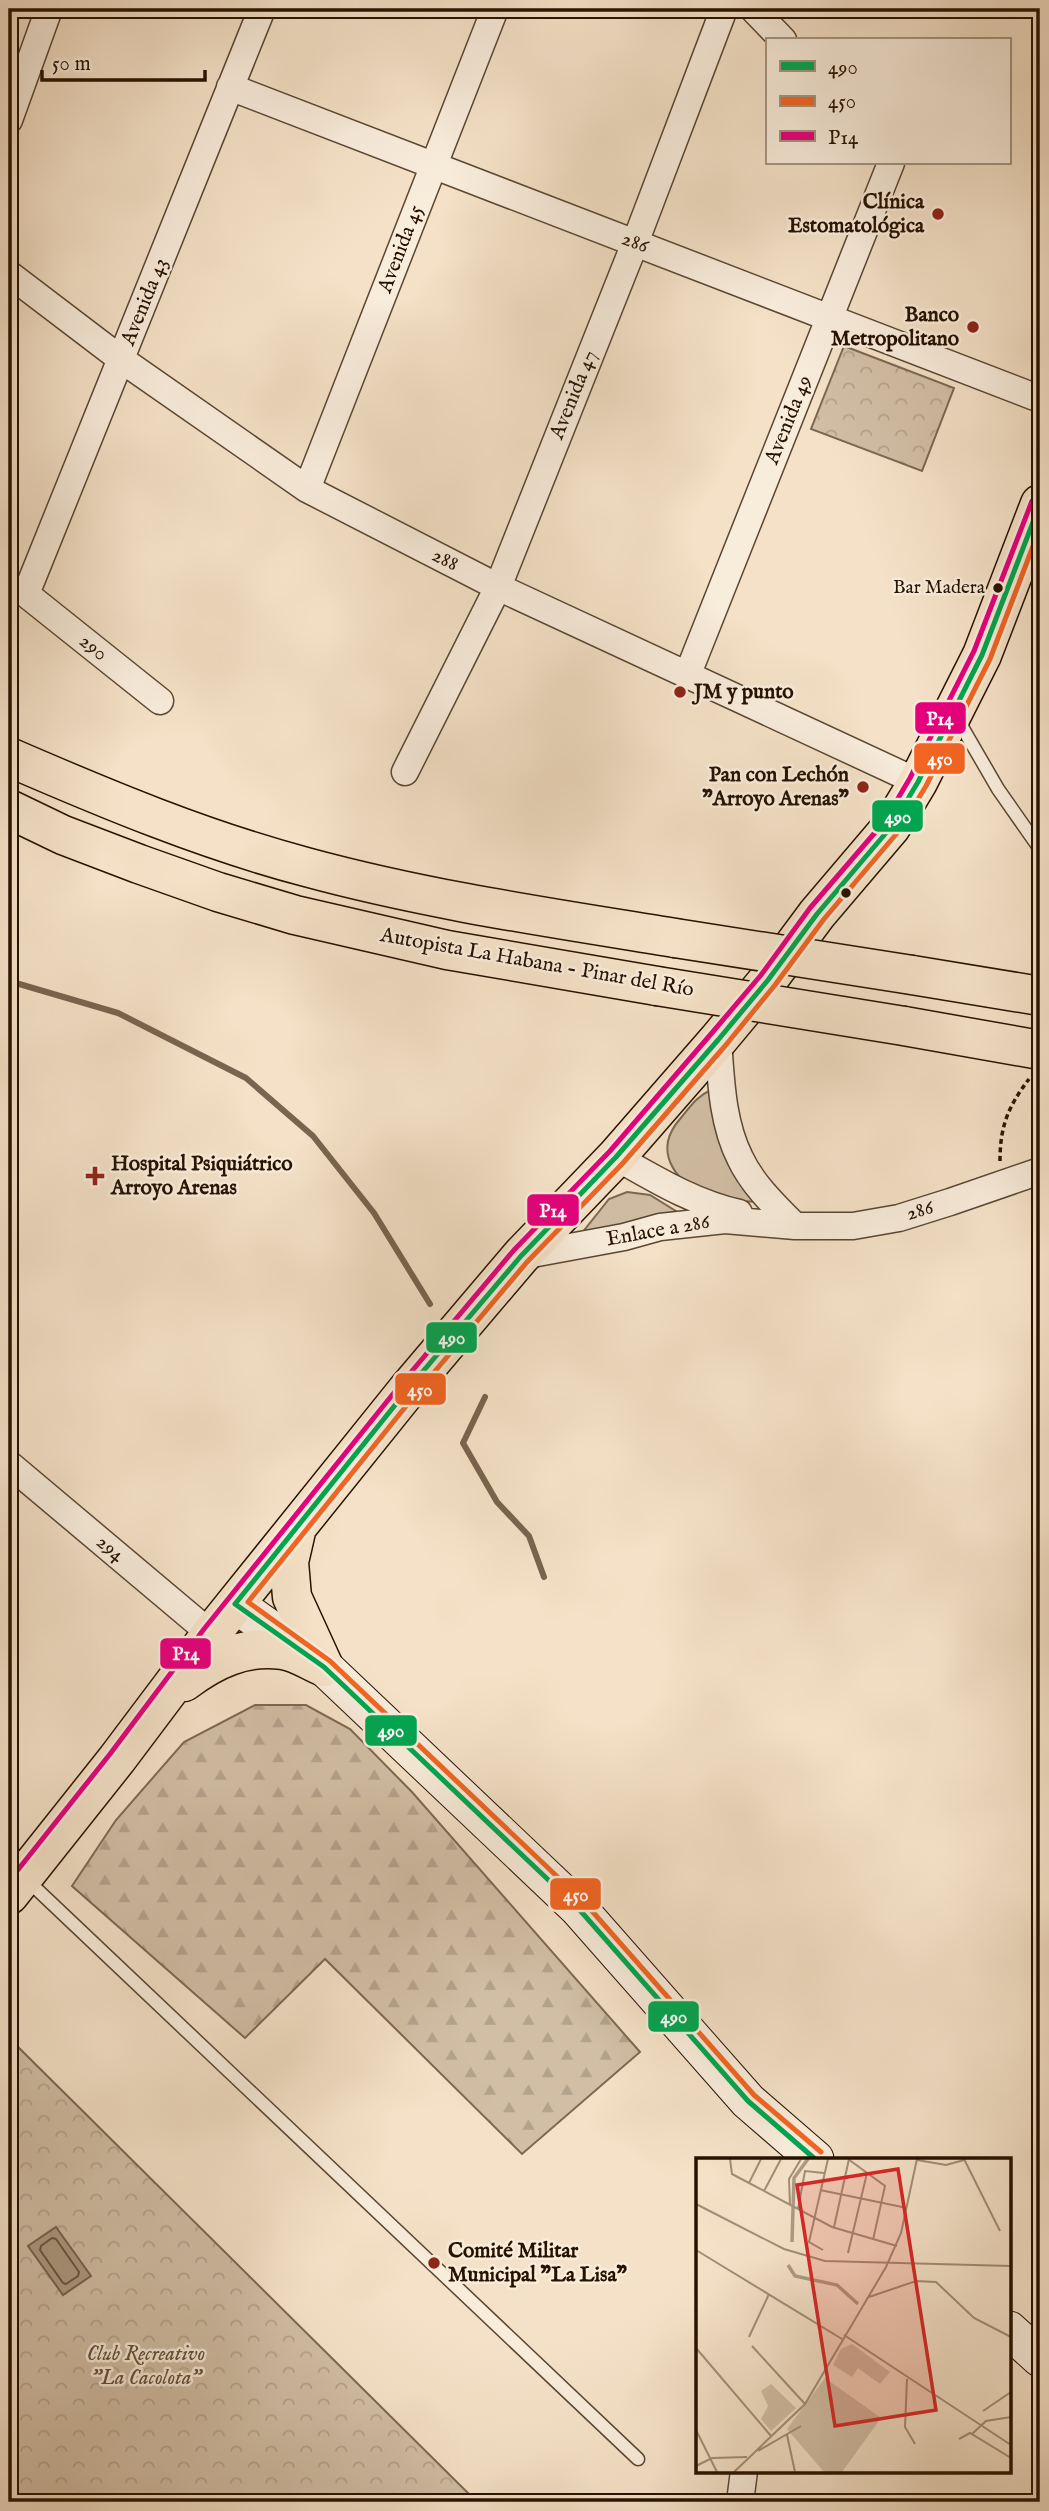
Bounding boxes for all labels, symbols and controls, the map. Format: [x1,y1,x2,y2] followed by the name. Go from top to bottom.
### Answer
[42,38,205,82] scale bar
[766,38,1010,164] legend
[52,51,91,78] text: 50 m
[828,55,858,82] text: 490
[828,89,856,116] text: 450
[828,125,859,152] text: P14
[788,189,925,240] place label: Clínica Estomatológica
[372,201,430,298] street label: Avenida 45
[930,206,946,222] marker: Clínica Estomatológica
[618,226,653,261] street label: 286
[115,254,175,351] street label: Avenida 43
[831,302,960,353] place label: Banco Metropolitano
[965,319,981,335] marker: Banco Metropolitano
[544,347,604,444] street label: Avenida 47
[759,372,819,469] street label: Avenida 49
[427,542,463,578] street label: 288
[893,576,986,600] place label: Bar Madera
[991,581,1005,595] marker: Bar Madera
[73,628,113,668] street label: 290
[691,679,794,706] place label: JM y punto
[672,684,688,700] marker: JM y punto
[914,701,967,735] line badge: P14
[926,708,954,732] text: P14
[913,742,966,775] line badge: 450
[927,748,953,772] text: 450
[702,762,850,813] place label: Pan con Lechón "Arroyo Arenas"
[855,779,871,795] marker: Pan con Lechón "Arroyo Arenas"
[871,799,924,833] line badge: 490
[885,806,911,830] text: 490
[839,886,853,900] unlabelled marker
[377,922,696,1004] street label: Autopista La Habana - Pinar del Río
[110,1151,293,1202] place label: Hospital Psiquiátrico Arroyo Arenas
[85,1166,105,1186] marker: Hospital Psiquiátrico Arroyo Arenas
[526,1193,580,1227] line badge: P14
[903,1194,938,1228] street label: 286
[539,1200,567,1224] text: P14
[604,1208,713,1253] street label: Enlace a 286
[425,1321,478,1354] line badge: 490
[439,1327,465,1351] text: 490
[394,1372,447,1406] line badge: 450
[407,1379,433,1403] text: 450
[90,1529,130,1569] street label: 294
[159,1637,212,1670] line badge: P14
[172,1643,200,1667] text: P14
[364,1714,418,1747] line badge: 490
[378,1720,404,1744] text: 490
[549,1877,602,1911] line badge: 450
[563,1884,589,1908] text: 450
[647,2000,700,2033] line badge: 490
[661,2006,687,2030] text: 490
[696,2158,1010,2472] inset map
[448,2238,627,2289] place label: Comité Militar Municipal "La Lisa"
[426,2255,442,2271] marker: Comité Militar Municipal "La Lisa"
[87,2341,205,2392] park label: Club Recreativo "La Cacolota"

